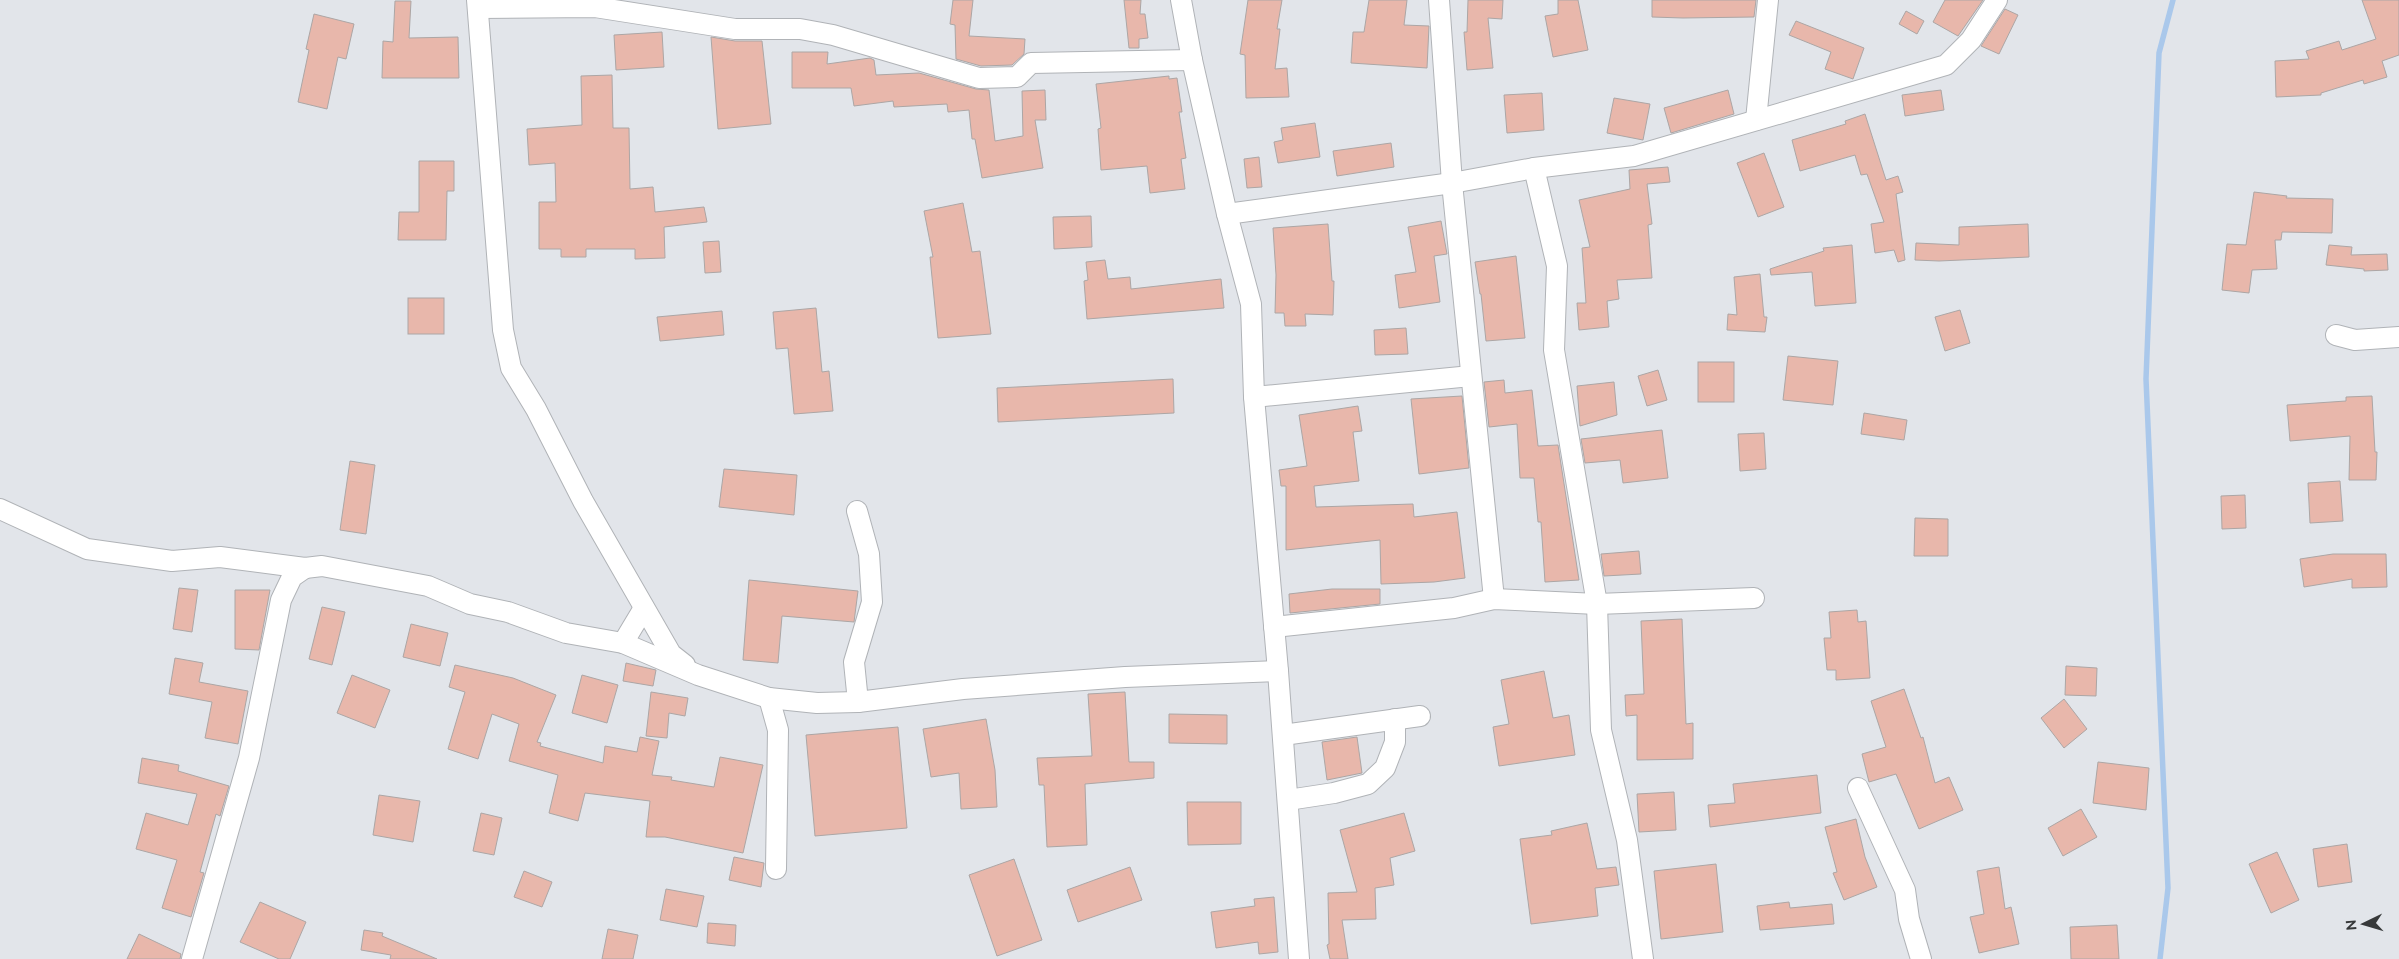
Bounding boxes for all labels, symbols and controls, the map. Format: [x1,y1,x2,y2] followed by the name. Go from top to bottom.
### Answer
[2339,899,2389,949] north arrow
[2343,919,2359,931] text: N

